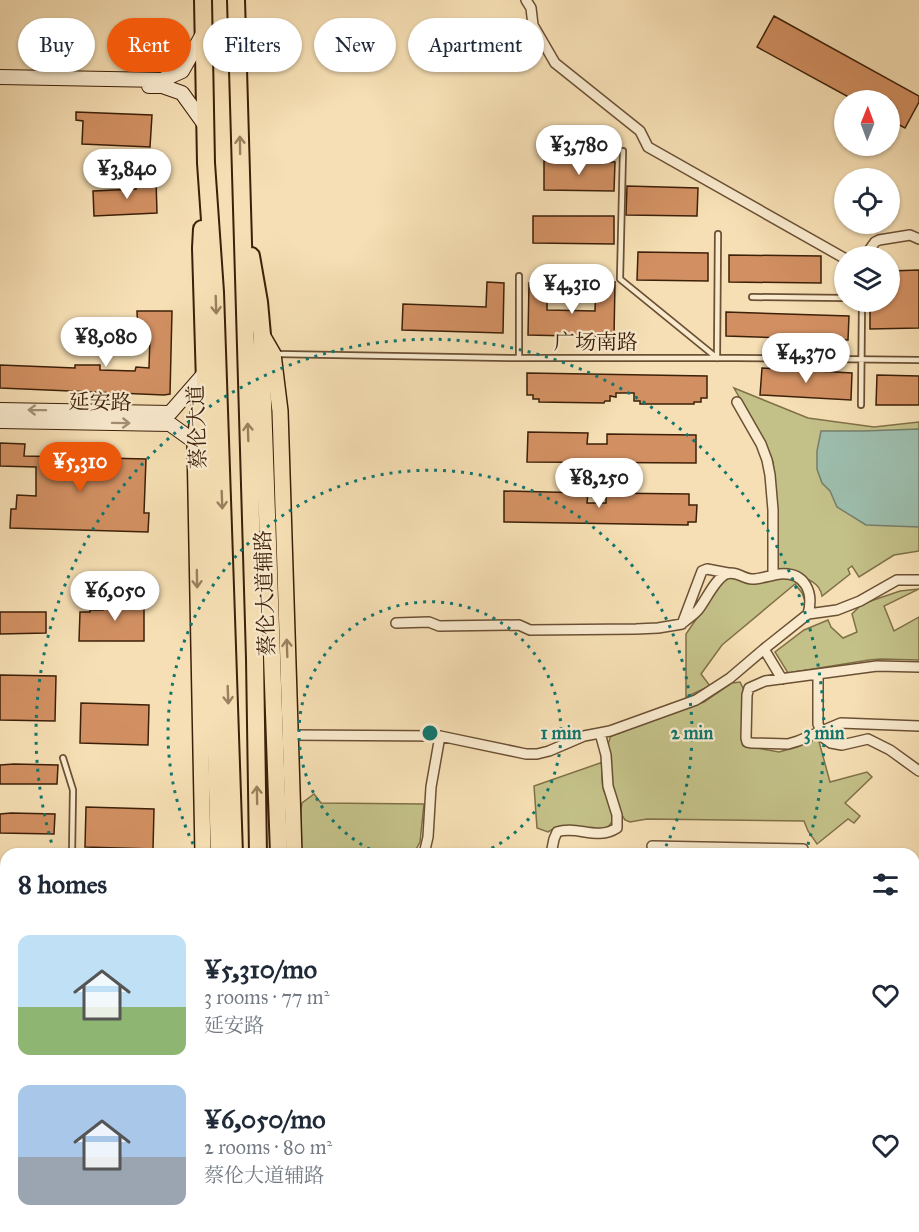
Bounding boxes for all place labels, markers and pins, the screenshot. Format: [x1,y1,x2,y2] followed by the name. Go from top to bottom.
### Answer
[530,125,628,176] pin: ¥3,780
[78,149,176,200] pin: ¥3,840
[523,264,621,315] pin: ¥4,310
[57,317,155,368] pin: ¥8,080
[757,333,855,384] pin: ¥4,370
[31,442,129,493] pin: ¥5,310
[550,458,648,509] pin: ¥8,250
[66,571,164,622] pin: ¥6,050
[420,723,440,743] centre of rings

